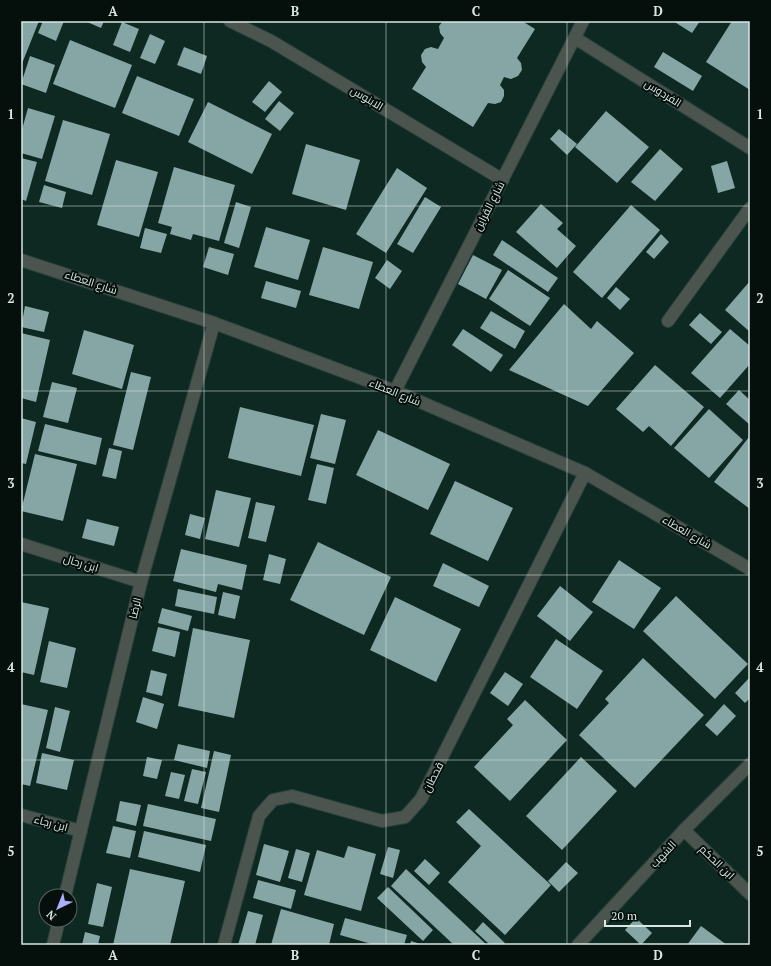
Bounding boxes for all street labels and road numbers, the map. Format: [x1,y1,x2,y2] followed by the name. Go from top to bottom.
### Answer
[642,76,684,110] street label: الفردوس
[348,83,386,113] street label: الابنوس
[471,179,508,234] street label: شارع القراين
[63,267,119,298] street label: شارع العطاء
[367,375,423,410] street label: شارع العطاء
[659,512,714,553] street label: شارع العطاء
[62,551,100,575] street label: ابن رحال
[126,596,144,620] street label: الرضا
[419,760,447,794] street label: قحطان
[33,812,69,834] street label: ابن رجاء
[647,838,679,870] street label: الشهب
[696,842,737,883] street label: ابن الحكم

